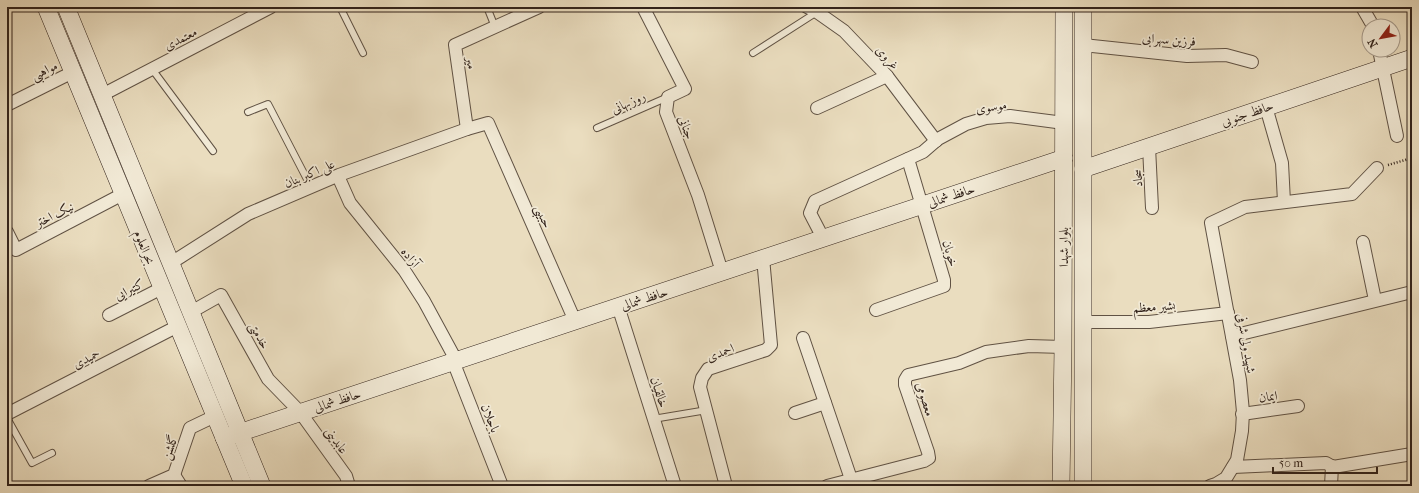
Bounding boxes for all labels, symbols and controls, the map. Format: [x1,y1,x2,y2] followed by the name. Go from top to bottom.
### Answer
[1361,18,1401,58] north arrow
[161,24,199,53] street label: معتمدی
[1141,30,1196,51] street label: فرزین سهرابی
[1365,36,1381,50] text: N
[871,42,902,74] street label: غروی
[463,54,480,70] street label: میر
[28,58,61,86] street label: مواهبی
[609,88,648,118] street label: روزبهانی
[975,97,1008,117] street label: موسوی
[1219,98,1276,131] street label: حافظ جنوبی
[674,113,698,142] street label: جنانی
[282,156,338,194] street label: علی اکبر بنان
[1130,169,1145,187] street label: سجاد
[926,181,977,211] street label: حافظ شمالی
[31,198,76,231] street label: نیک اختر
[529,202,555,232] street label: حبیبی
[1056,227,1072,267] street label: بلوار شهدا
[127,228,158,268] street label: بحرالعلوم
[939,238,961,268] street label: خوبان
[397,244,424,272] street label: آزاده
[112,276,147,304] street label: کتیرایی
[619,284,670,314] street label: حافظ شمالی
[1132,298,1176,320] street label: بشیر معظم
[1233,312,1259,374] street label: شهید ولی شرفی
[244,319,273,352] street label: خدمتی
[704,340,736,365] street label: احمدی
[70,345,102,372] street label: حمیدی
[648,375,672,410] street label: خالقیان
[912,380,938,418] street label: معصومی
[312,386,363,416] street label: حافظ شمالی
[1258,388,1279,406] street label: ایمان
[477,402,503,435] street label: باجلان
[321,424,351,457] street label: عابدینی
[158,433,183,462] street label: گلشن
[1273,449,1377,475] scale bar
[1279,456,1303,470] text: 50 m

